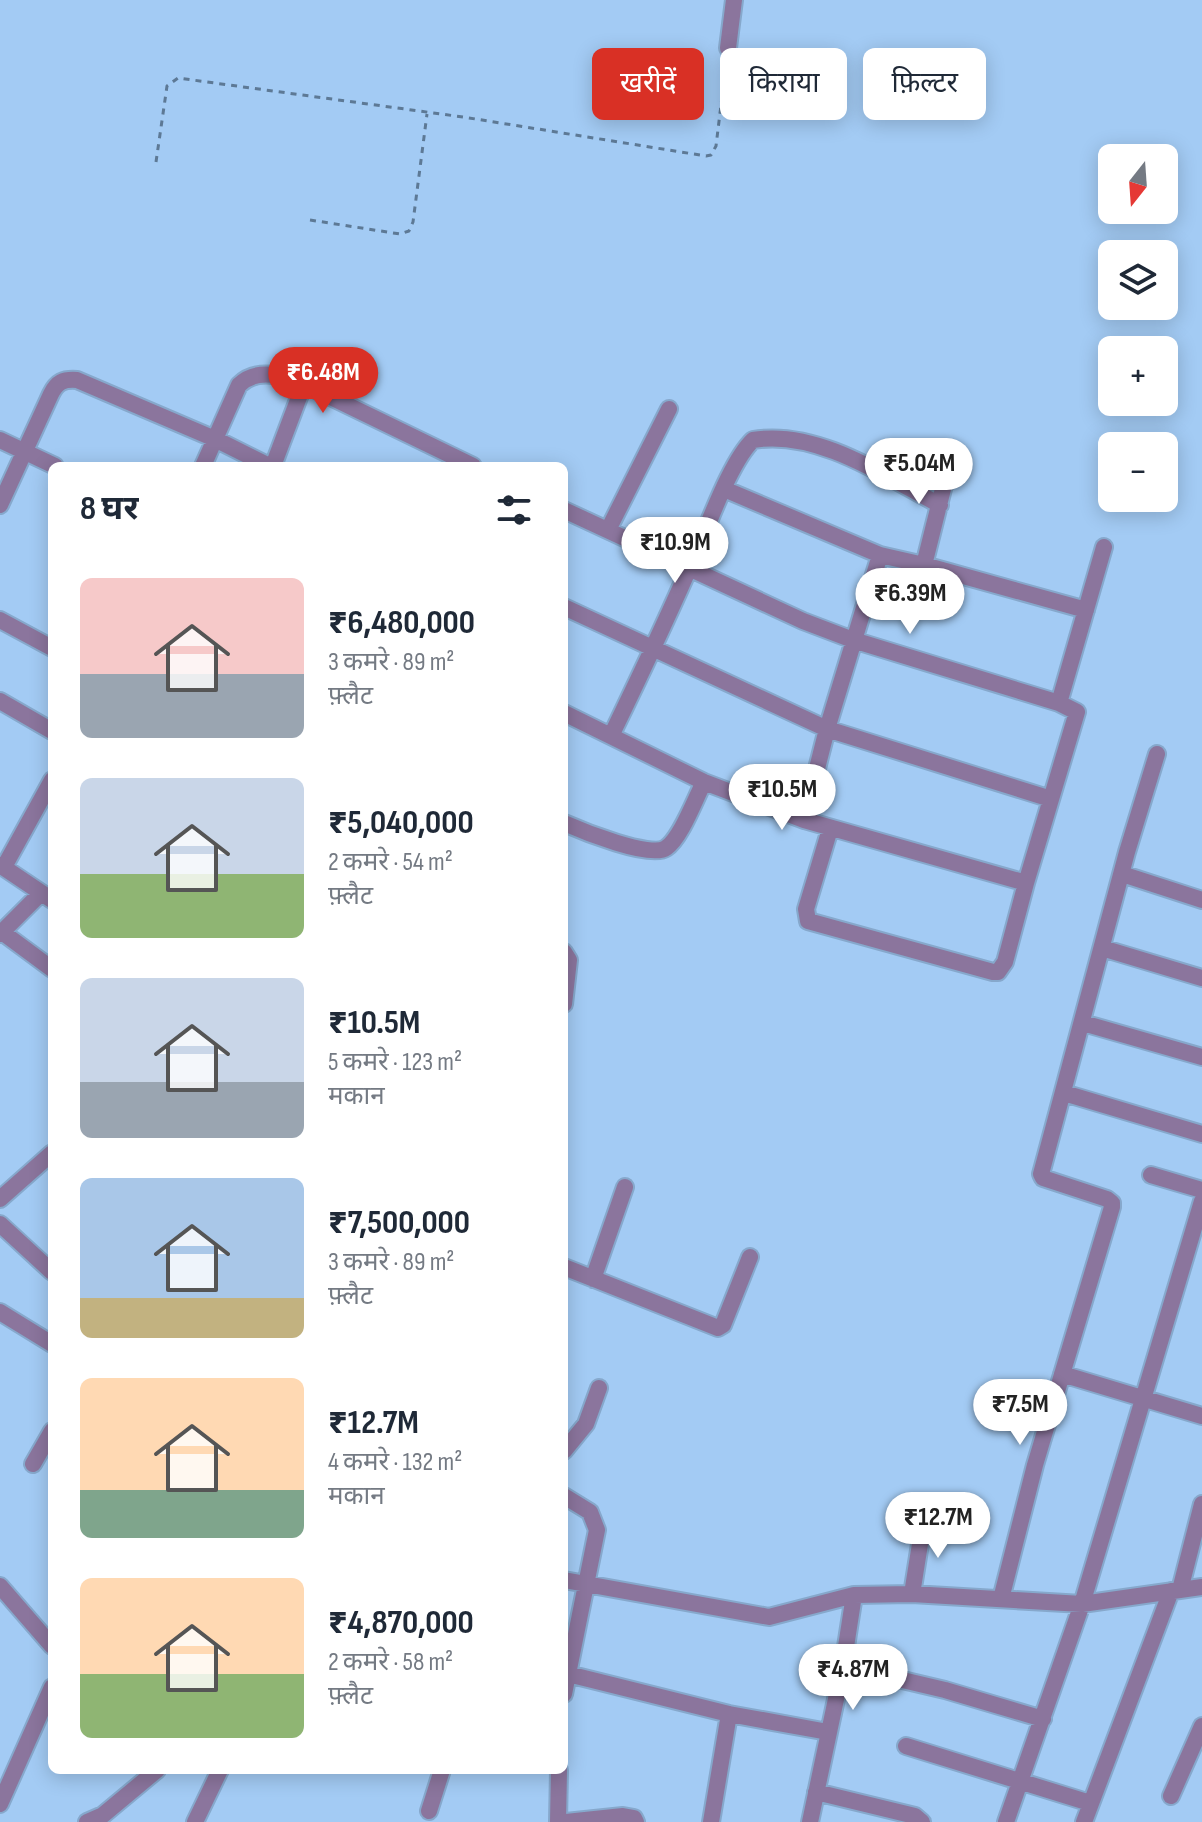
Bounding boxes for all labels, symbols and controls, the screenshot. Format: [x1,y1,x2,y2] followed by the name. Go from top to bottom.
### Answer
[592,48,704,120] chip: खरीदें
[720,48,847,120] chip: किराया
[863,48,986,120] chip: फ़िल्टर
[1098,144,1178,224] north arrow
[1098,144,1178,512] map controls
[1098,240,1178,320] button: layers
[1098,336,1178,416] button: +
[258,347,388,415] pin: ₹6.48M
[286,357,360,388] text: ₹6.48M
[1098,432,1178,512] button: −
[854,438,984,506] pin: ₹5.04M
[883,448,955,479] text: ₹5.04M
[80,488,138,529] text: 8 घर
[492,488,536,532] icon: filters
[610,517,740,585] pin: ₹10.9M
[639,527,711,558] text: ₹10.9M
[845,568,975,636] pin: ₹6.39M
[873,578,947,609] text: ₹6.39M
[328,602,475,643] text: ₹6,480,000
[144,610,240,706] icon: home
[328,647,454,678] text: 3 कमरे · 89 m²
[328,681,373,712] text: फ़्लैट
[717,764,847,832] pin: ₹10.5M
[747,774,817,805] text: ₹10.5M
[328,802,474,843] text: ₹5,040,000
[144,810,240,906] icon: home
[328,847,453,878] text: 2 कमरे · 54 m²
[328,881,373,912] text: फ़्लैट
[328,1002,420,1043] text: ₹10.5M
[144,1010,240,1106] icon: home
[328,1047,462,1078] text: 5 कमरे · 123 m²
[328,1081,385,1112] text: मकान
[328,1202,470,1243] text: ₹7,500,000
[144,1210,240,1306] icon: home
[328,1247,454,1278] text: 3 कमरे · 89 m²
[328,1281,373,1312] text: फ़्लैट
[964,1379,1076,1447] pin: ₹7.5M
[991,1389,1049,1420] text: ₹7.5M
[328,1402,419,1443] text: ₹12.7M
[144,1410,240,1506] icon: home
[328,1447,462,1478] text: 4 कमरे · 132 m²
[328,1481,385,1512] text: मकान
[873,1492,1003,1560] pin: ₹12.7M
[903,1502,973,1533] text: ₹12.7M
[328,1602,474,1643] text: ₹4,870,000
[144,1610,240,1706] icon: home
[788,1644,918,1712] pin: ₹4.87M
[328,1647,453,1678] text: 2 कमरे · 58 m²
[817,1654,889,1685] text: ₹4.87M
[328,1681,373,1712] text: फ़्लैट

